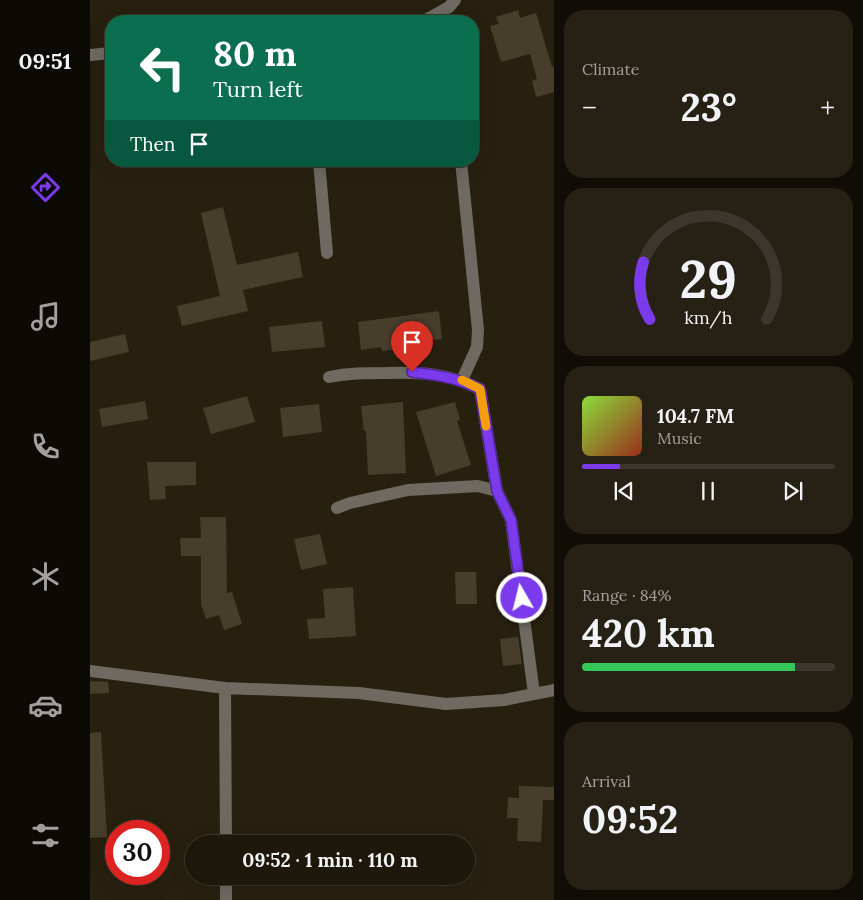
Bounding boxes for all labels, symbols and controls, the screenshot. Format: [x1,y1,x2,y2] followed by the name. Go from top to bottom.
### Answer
[213,31,297,76] text: 80 m
[130,35,195,100] icon: left
[19,47,71,75] text: 09:51
[582,59,639,79] text: Climate
[213,75,303,103] text: Turn left
[680,83,737,131] text: 23°
[582,90,597,126] text: −
[820,90,835,126] text: +
[185,130,213,158] icon: arrive
[130,132,175,156] text: Then
[28,170,63,205] icon: directions
[680,246,737,312] text: 29
[28,299,63,334] icon: music
[684,306,733,329] text: km/h
[391,321,433,372] pin
[398,328,426,356] icon: arrive
[657,404,734,428] text: 104.7 FM
[657,428,702,448] text: Music
[28,429,63,464] icon: phone
[610,477,638,505] icon: previous
[694,477,722,505] icon: pause
[779,477,807,505] icon: next
[28,559,63,594] icon: climate
[495,571,547,623] position arrow
[582,585,671,605] text: Range · 84%
[582,609,715,657] text: 420 km
[28,688,63,723] icon: car
[582,771,631,791] text: Arrival
[582,795,678,843] text: 09:52
[28,818,63,853] icon: filters
[105,820,170,885] speed limit sign: 30
[242,848,418,872] text: 09:52 · 1 min · 110 m

